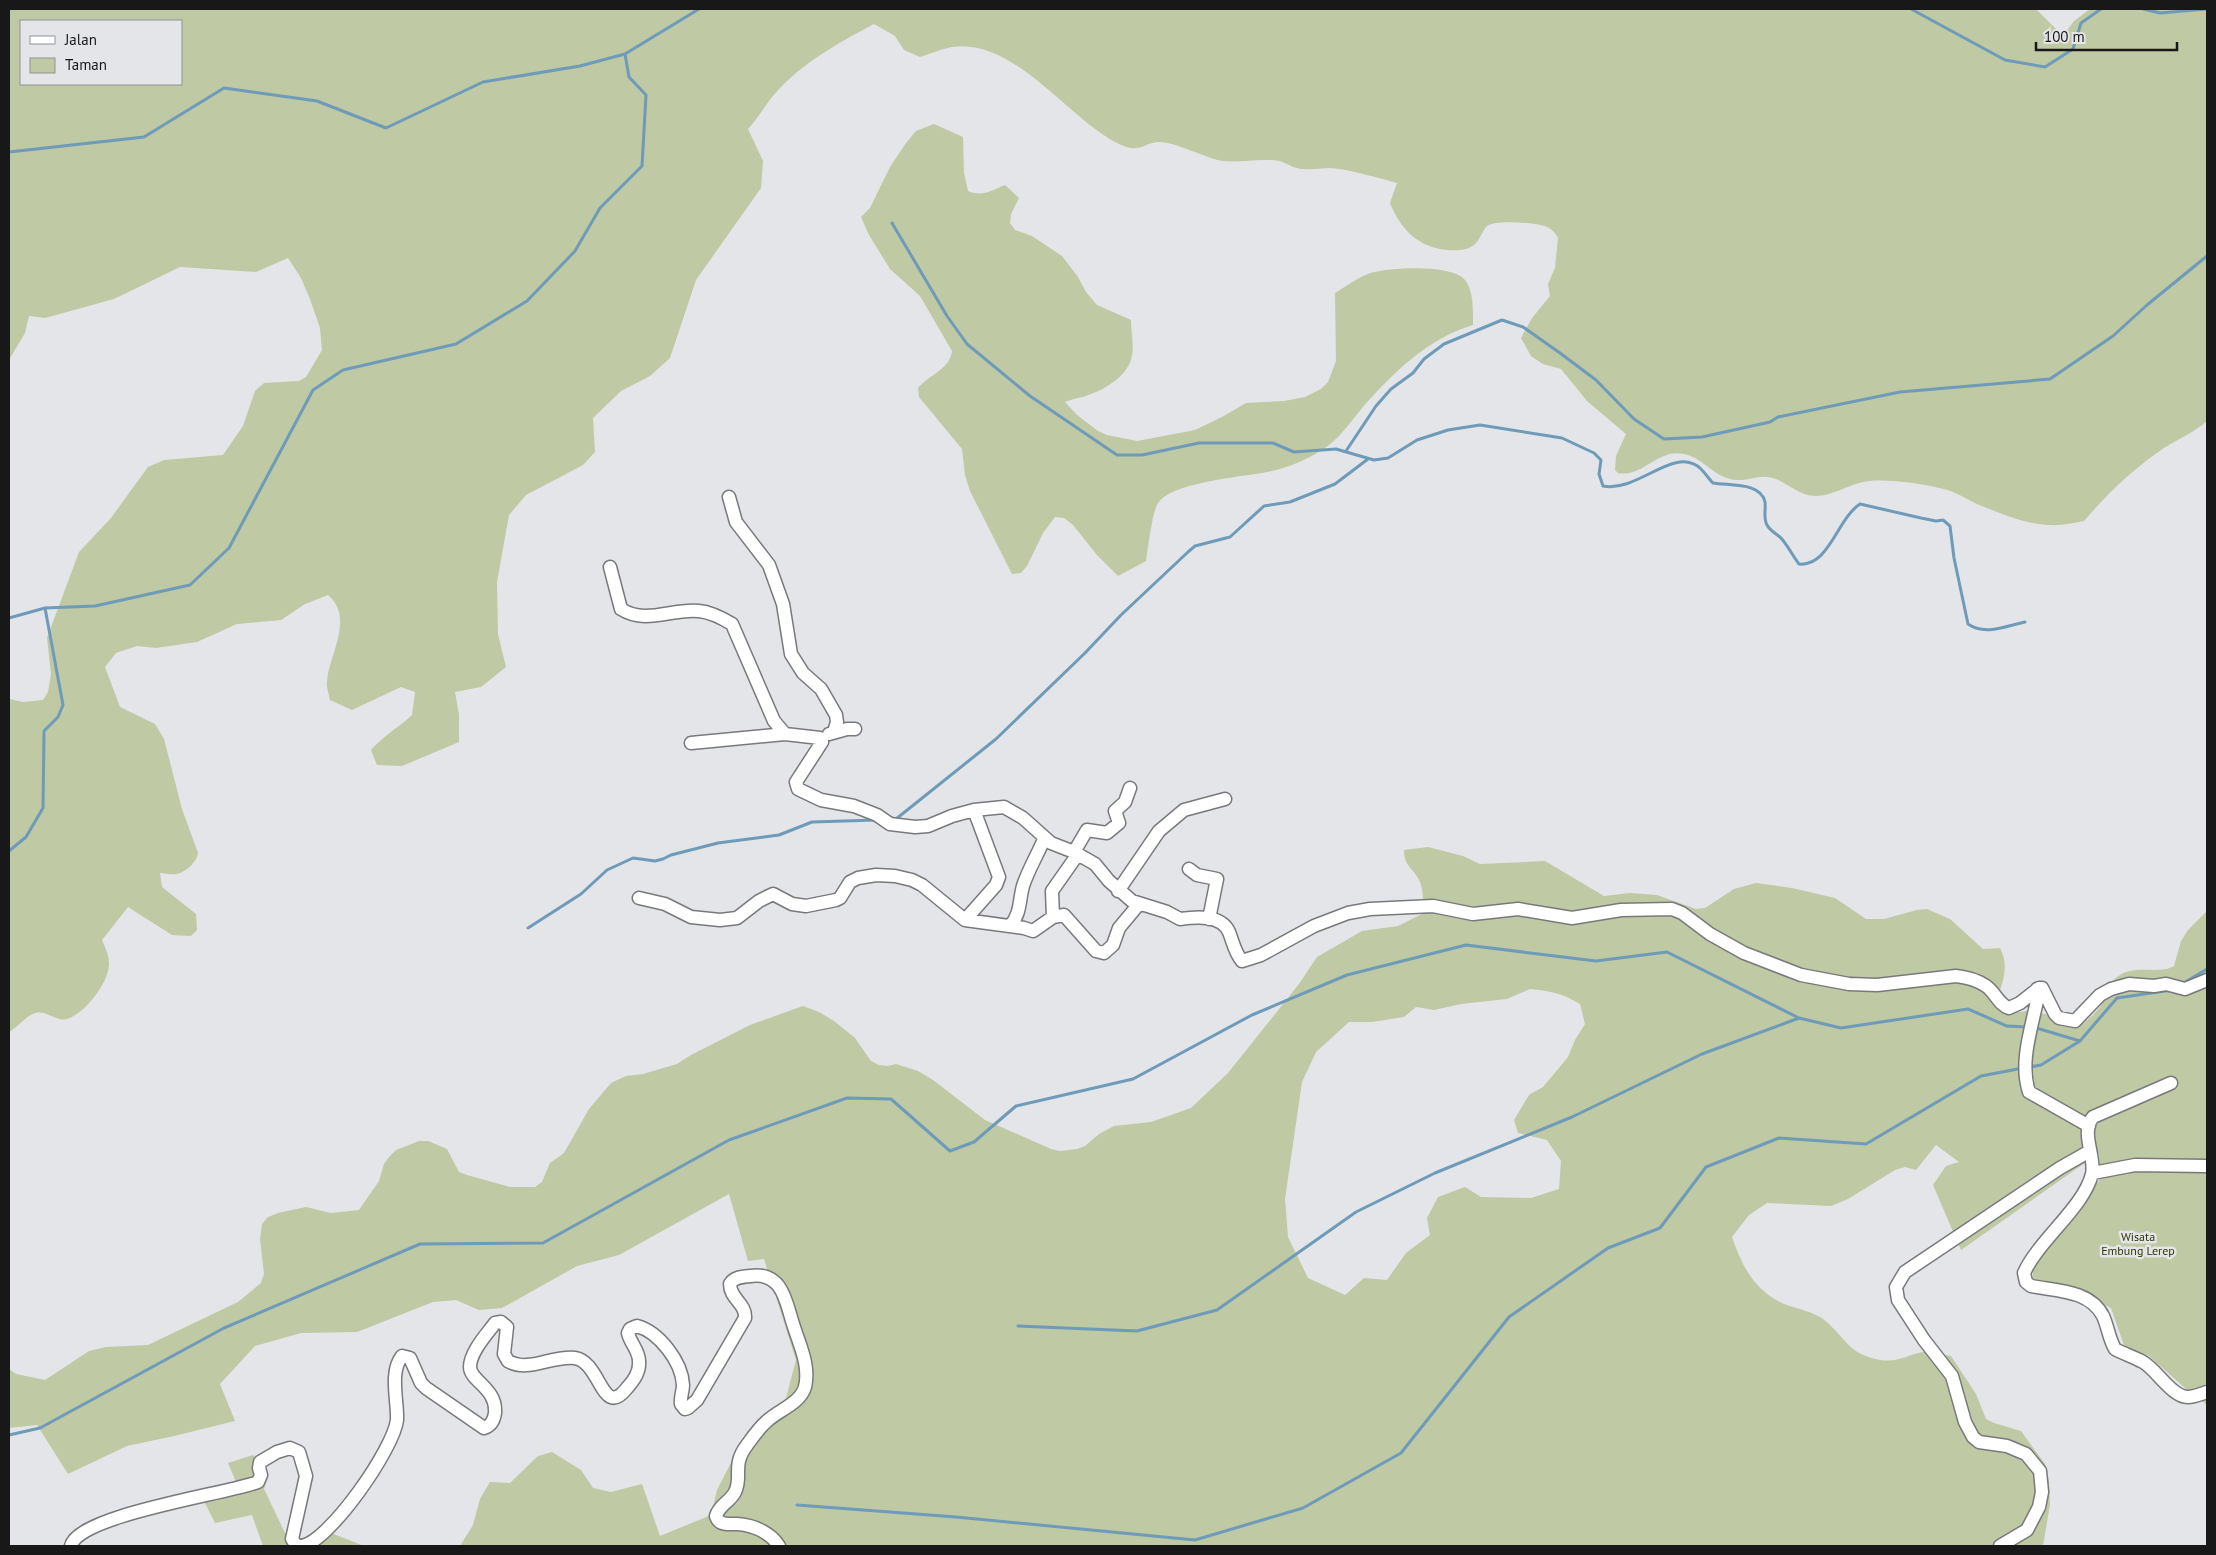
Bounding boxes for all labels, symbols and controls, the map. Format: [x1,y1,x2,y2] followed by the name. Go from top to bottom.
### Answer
[20,20,182,85] legend
[2036,20,2177,52] scale bar
[2044,27,2085,46] text: 100 m
[64,30,97,49] text: Jalan
[65,55,107,74] text: Taman
[2101,1229,2175,1258] park label: Wisata Embung Lerep

